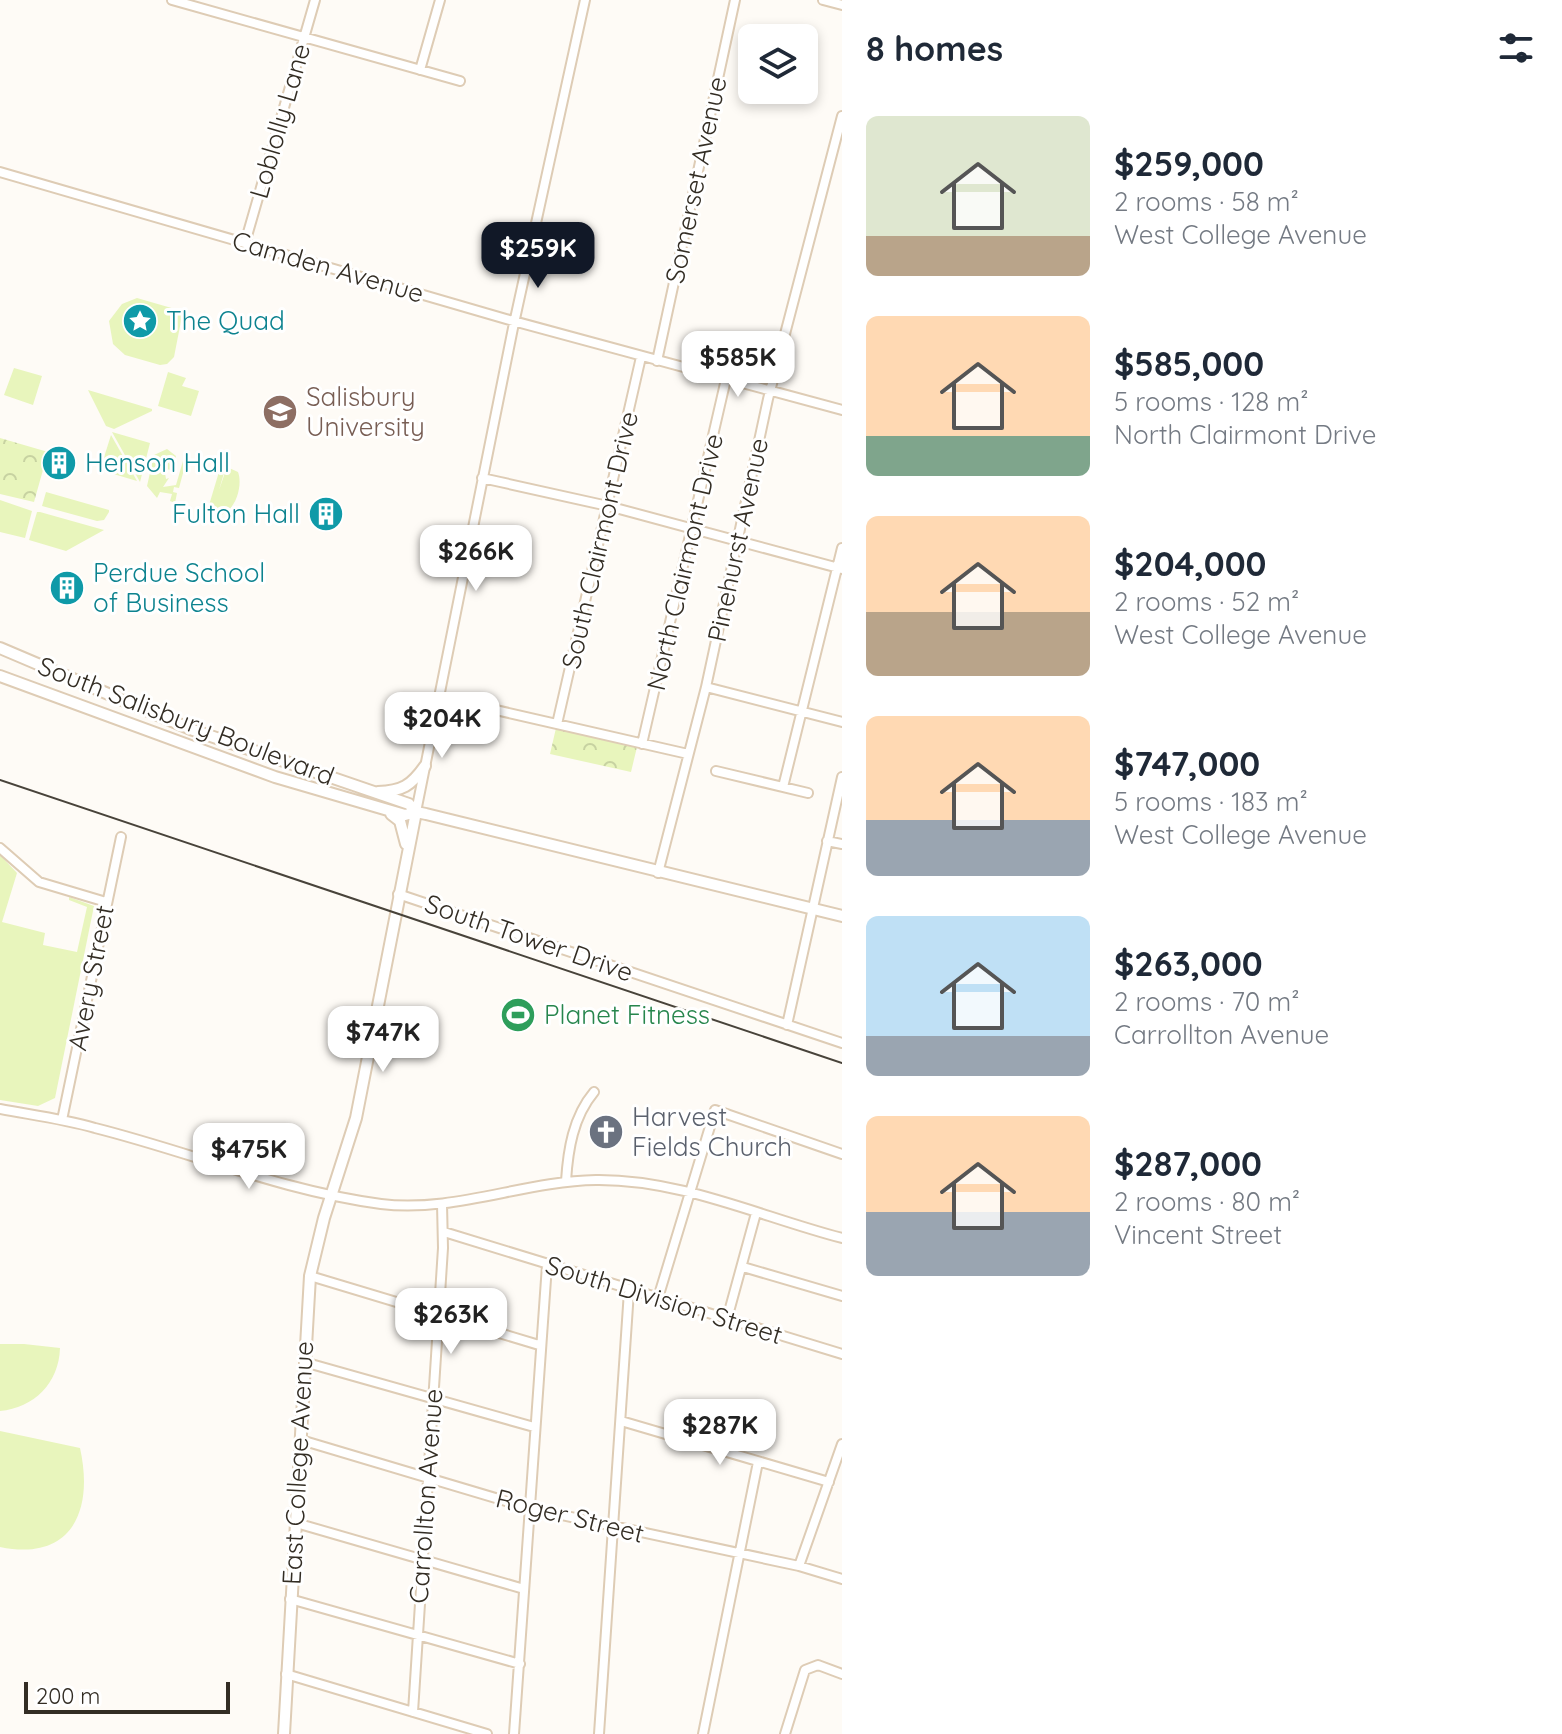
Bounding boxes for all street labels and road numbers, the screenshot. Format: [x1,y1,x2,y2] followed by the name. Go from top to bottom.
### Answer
[242,40,317,202] street label: Loblolly Lane
[657,74,734,286] street label: Somerset Avenue
[228,223,428,310] street label: Camden Avenue
[554,408,645,672] street label: South Clairmont Drive
[639,430,730,694] street label: North Clairmont Drive
[700,435,775,645] street label: Pinehurst Avenue
[33,649,339,792] street label: South Salisbury Boulevard
[421,886,638,989] street label: South Tower Drive
[60,902,121,1053] street label: Avery Street
[542,1248,787,1351] street label: South Division Street
[275,1340,320,1586] street label: East College Avenue
[402,1387,449,1604] street label: Carrollton Avenue
[493,1481,648,1550] street label: Roger Street

